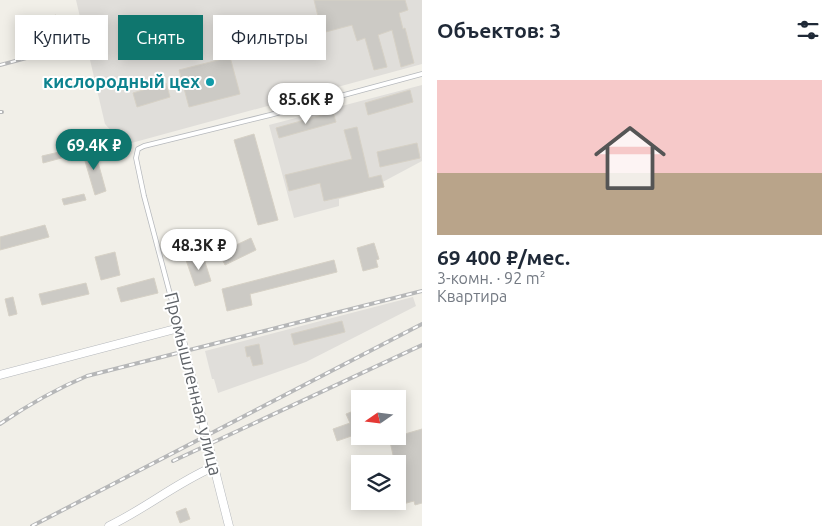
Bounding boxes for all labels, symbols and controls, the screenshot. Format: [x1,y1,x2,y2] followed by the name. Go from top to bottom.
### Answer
[15,15,108,60] chip: Купить
[118,15,203,60] chip: Снять
[213,15,326,60] chip: Фильтры
[794,16,822,44] icon: filters
[437,18,561,42] text: Объектов: 3
[43,71,200,91] place label: кислородный цех
[204,76,216,88] marker: кислородный цех
[260,82,352,125] pin: 85.6K ₽
[279,90,333,108] text: 85.6K ₽
[585,113,675,203] icon: home
[48,128,140,171] pin: 69.4K ₽
[67,136,121,154] text: 69.4K ₽
[153,228,245,271] pin: 48.3K ₽
[172,236,226,254] text: 48.3K ₽
[437,245,570,269] text: 69 400 ₽/мес.
[437,269,545,287] text: 3-комн. · 92 m²
[437,287,507,305] text: Квартира
[161,290,226,478] street label: Промышленная улица
[351,390,406,445] north arrow
[351,390,406,510] map controls
[351,455,406,510] button: layers

